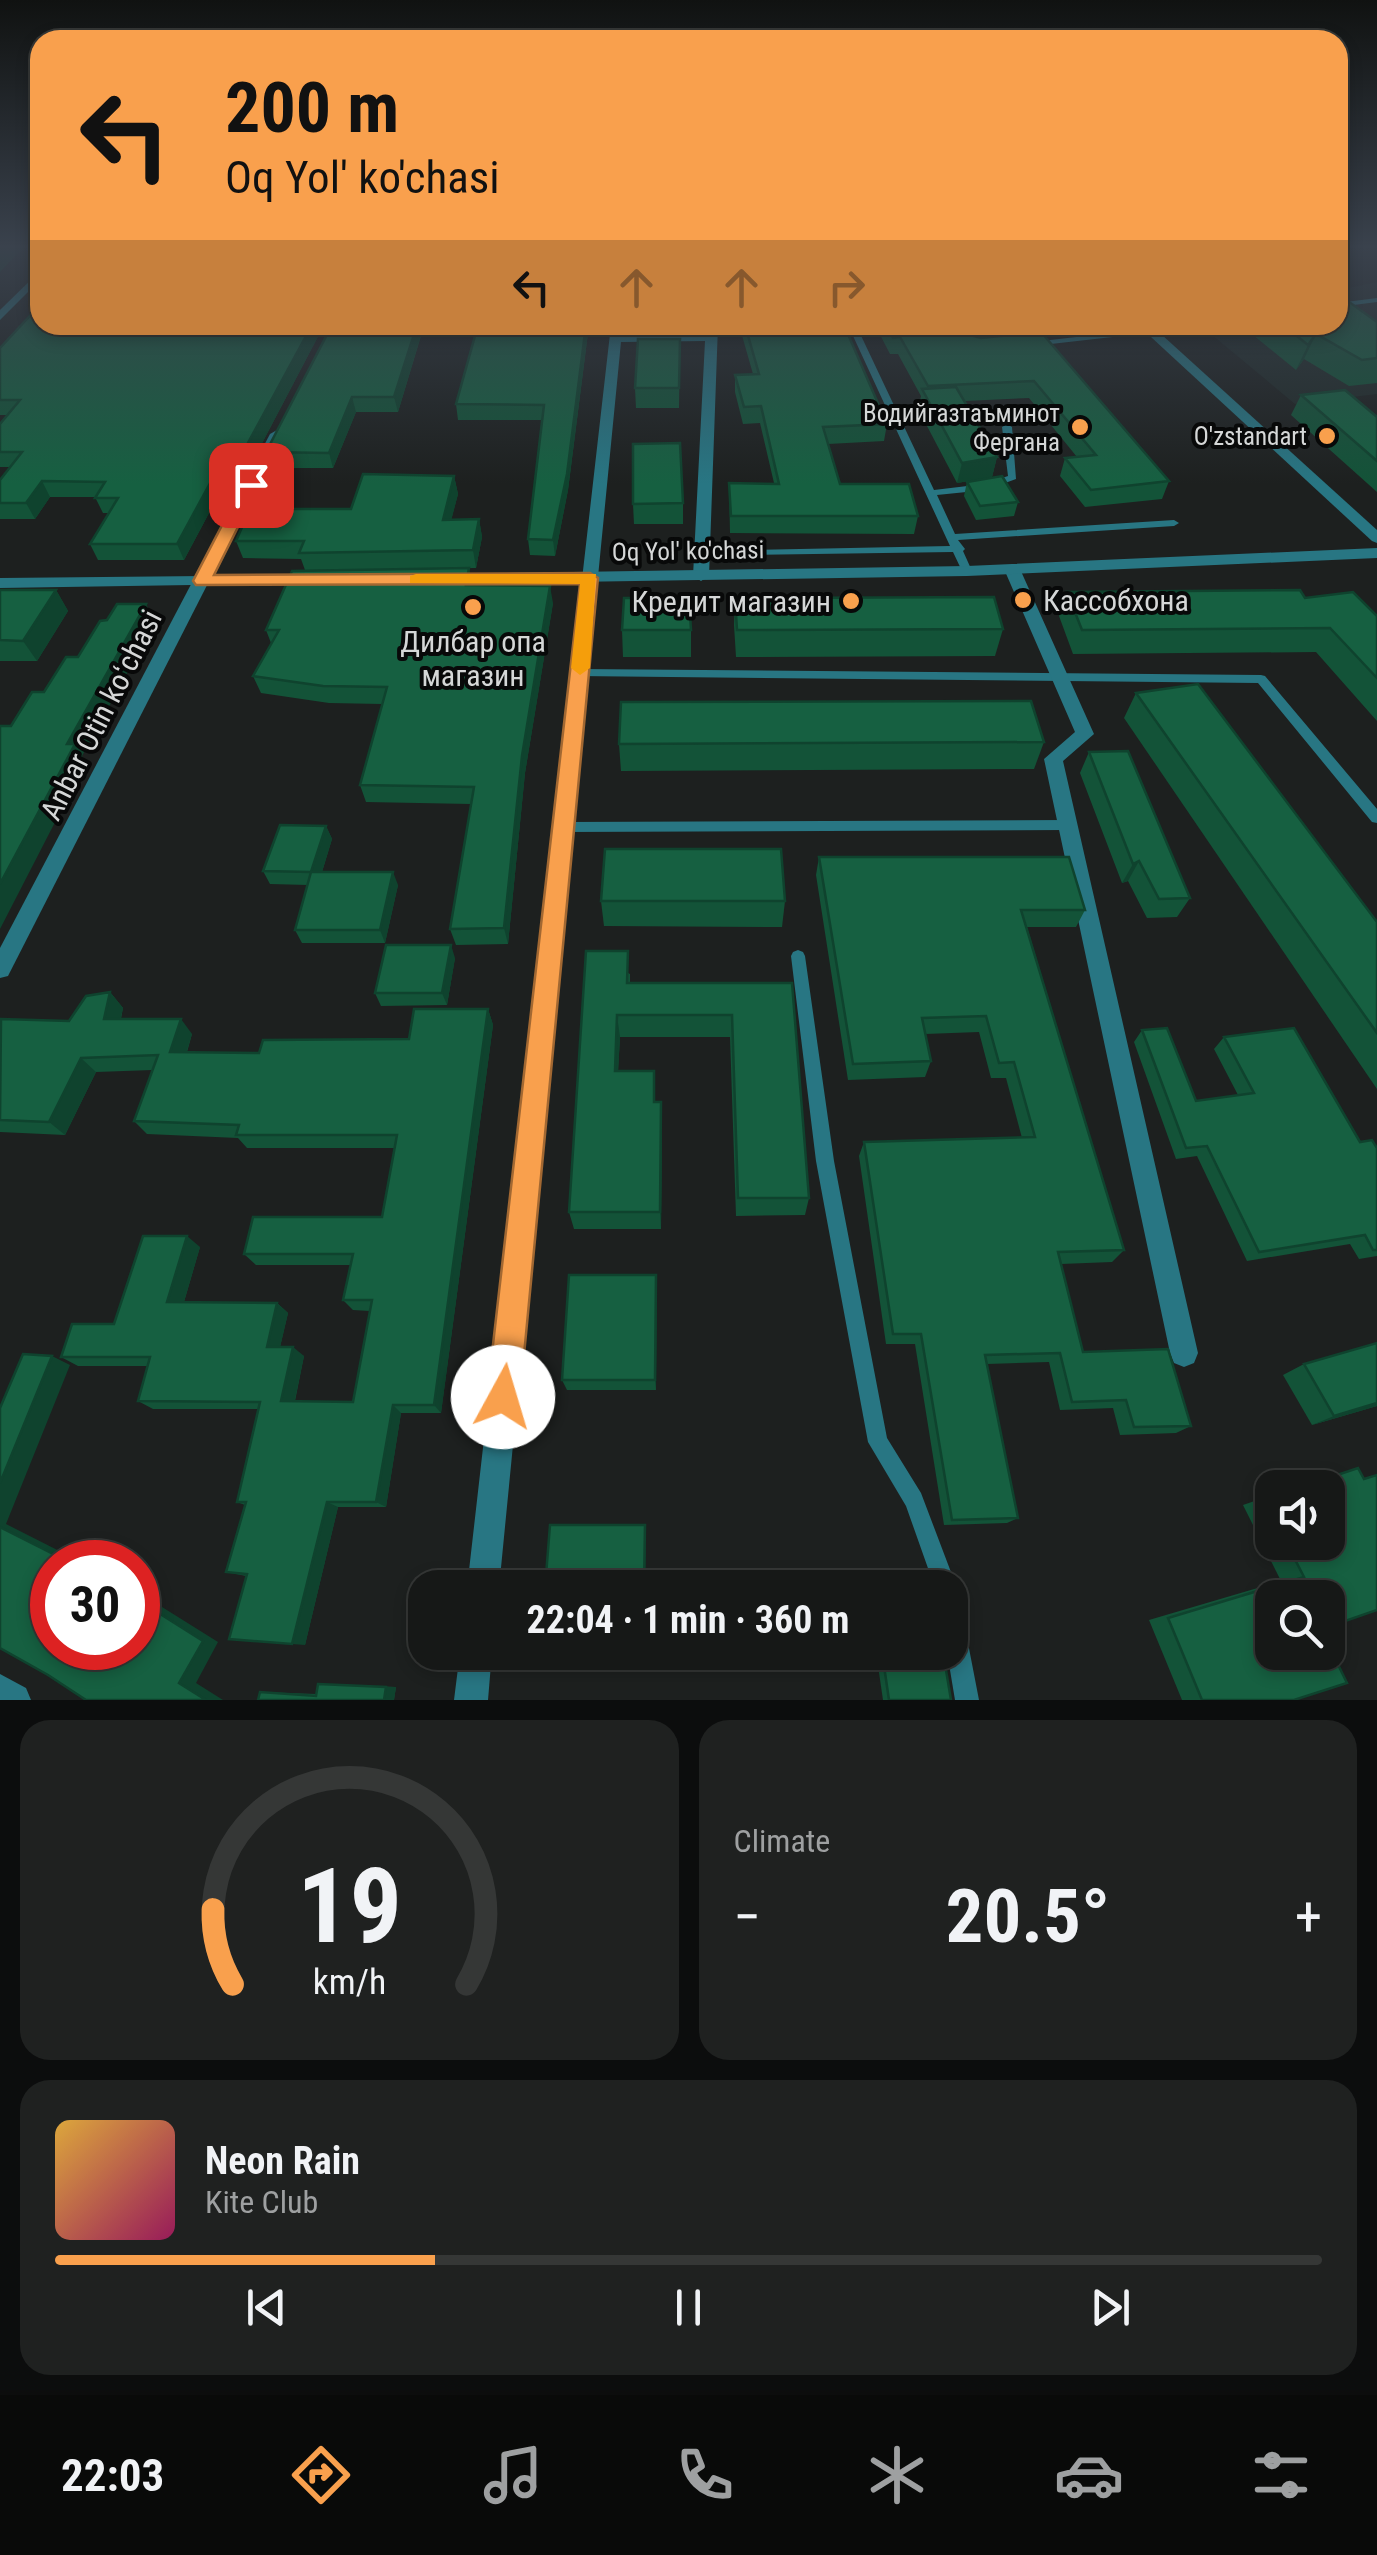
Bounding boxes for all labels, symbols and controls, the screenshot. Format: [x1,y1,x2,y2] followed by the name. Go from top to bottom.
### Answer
[225,67,399,149] text: 200 m
[60,70,190,200] icon: left
[225,151,500,204] text: Oq Yol' ko'chasi
[504,260,559,315] icon: left
[609,260,664,315] icon: ahead
[714,260,769,315] icon: ahead
[819,260,874,315] icon: right
[863,399,1060,457] place label: Водийгазтаъминот Фергана
[1069,416,1091,438] marker: Водийгазтаъминот Фергана
[1194,422,1307,451] place label: O'zstandart
[1316,425,1338,447] marker: O'zstandart
[209,443,294,528] pin
[224,458,279,513] icon: arrive
[611,535,765,567] street label: Oq Yol' ko'chasi
[1043,583,1189,618] place label: Кассобхона
[631,584,831,619] place label: Кредит магазин
[1012,589,1034,611] marker: Кассобхона
[840,590,862,612] marker: Кредит магазин
[462,596,484,618] marker: Дилбар опа магазин
[33,604,169,826] street label: Anbar Otin koʻchasi
[400,624,546,693] place label: Дилбар опа магазин
[451,1345,555,1449] position arrow
[1255,1470,1345,1670] map controls
[1255,1470,1345,1560] button: sound
[30,1540,160,1670] speed limit sign: 30
[1255,1580,1345,1670] button: search
[527,1598,849,1642] text: 22:04 · 1 min · 360 m
[734,1822,830,1860] text: Climate
[297,1846,402,1967] text: 19
[946,1872,1110,1960] text: 20.5°
[734,1885,761,1949] text: −
[1295,1885,1322,1949] text: +
[312,1961,386,2003] text: km/h
[205,2139,360,2183] text: Neon Rain
[205,2183,318,2221] text: Kite Club
[239,2280,294,2335] icon: previous
[661,2280,716,2335] icon: pause
[1083,2280,1138,2335] icon: next
[286,2440,356,2510] icon: directions
[478,2440,548,2510] icon: music
[670,2440,740,2510] icon: phone
[862,2440,932,2510] icon: climate
[1054,2440,1124,2510] icon: car
[1246,2440,1316,2510] icon: filters
[61,2449,164,2502] text: 22:03

